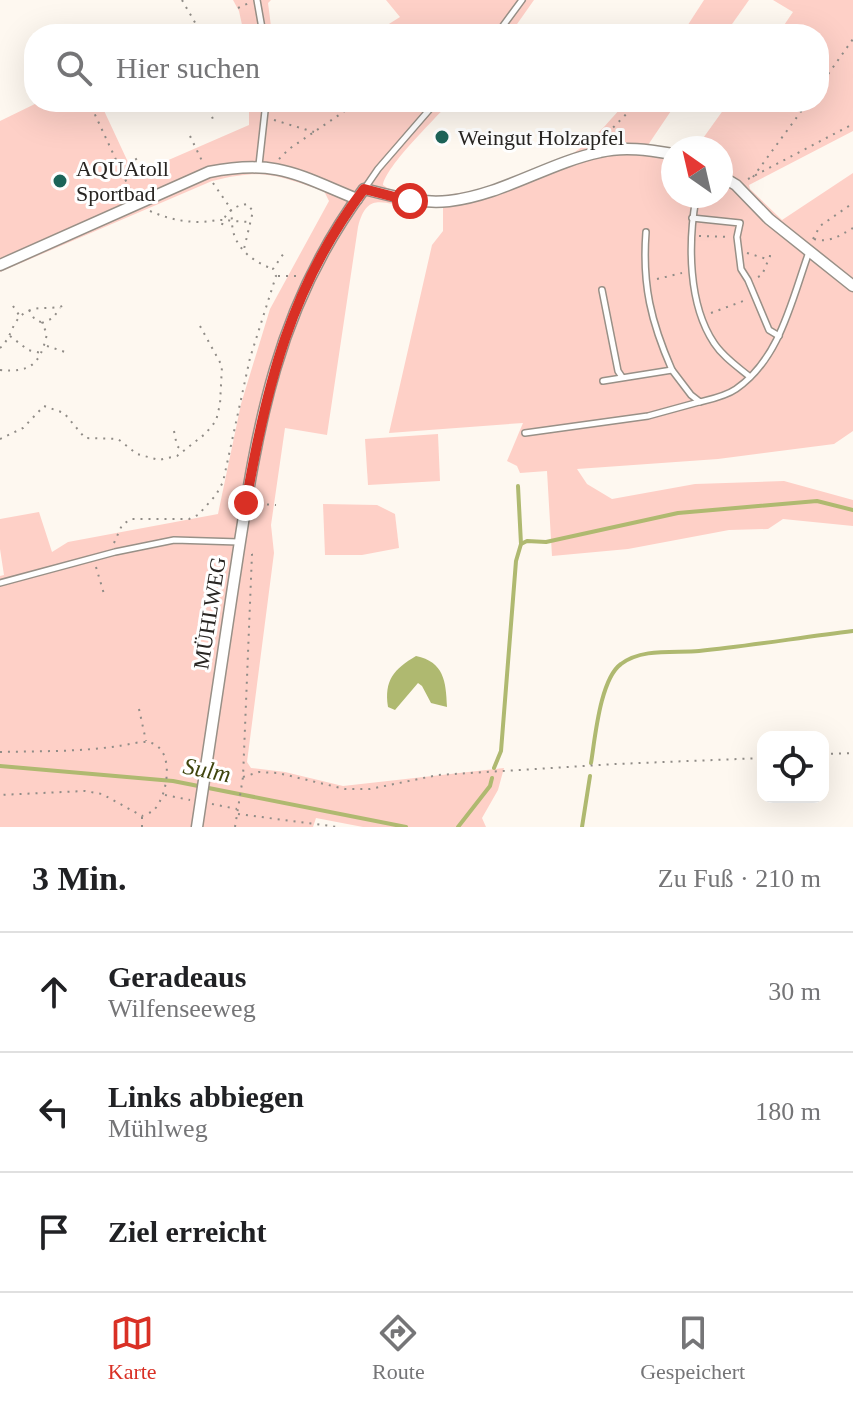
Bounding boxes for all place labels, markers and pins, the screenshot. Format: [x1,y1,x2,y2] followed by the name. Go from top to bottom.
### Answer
[458,125,624,150] place label: Weingut Holzapfel
[433,128,451,146] marker: Weingut Holzapfel
[76,156,169,206] place label: AQUAtoll Sportbad
[51,172,69,190] marker: AQUAtoll Sportbad

